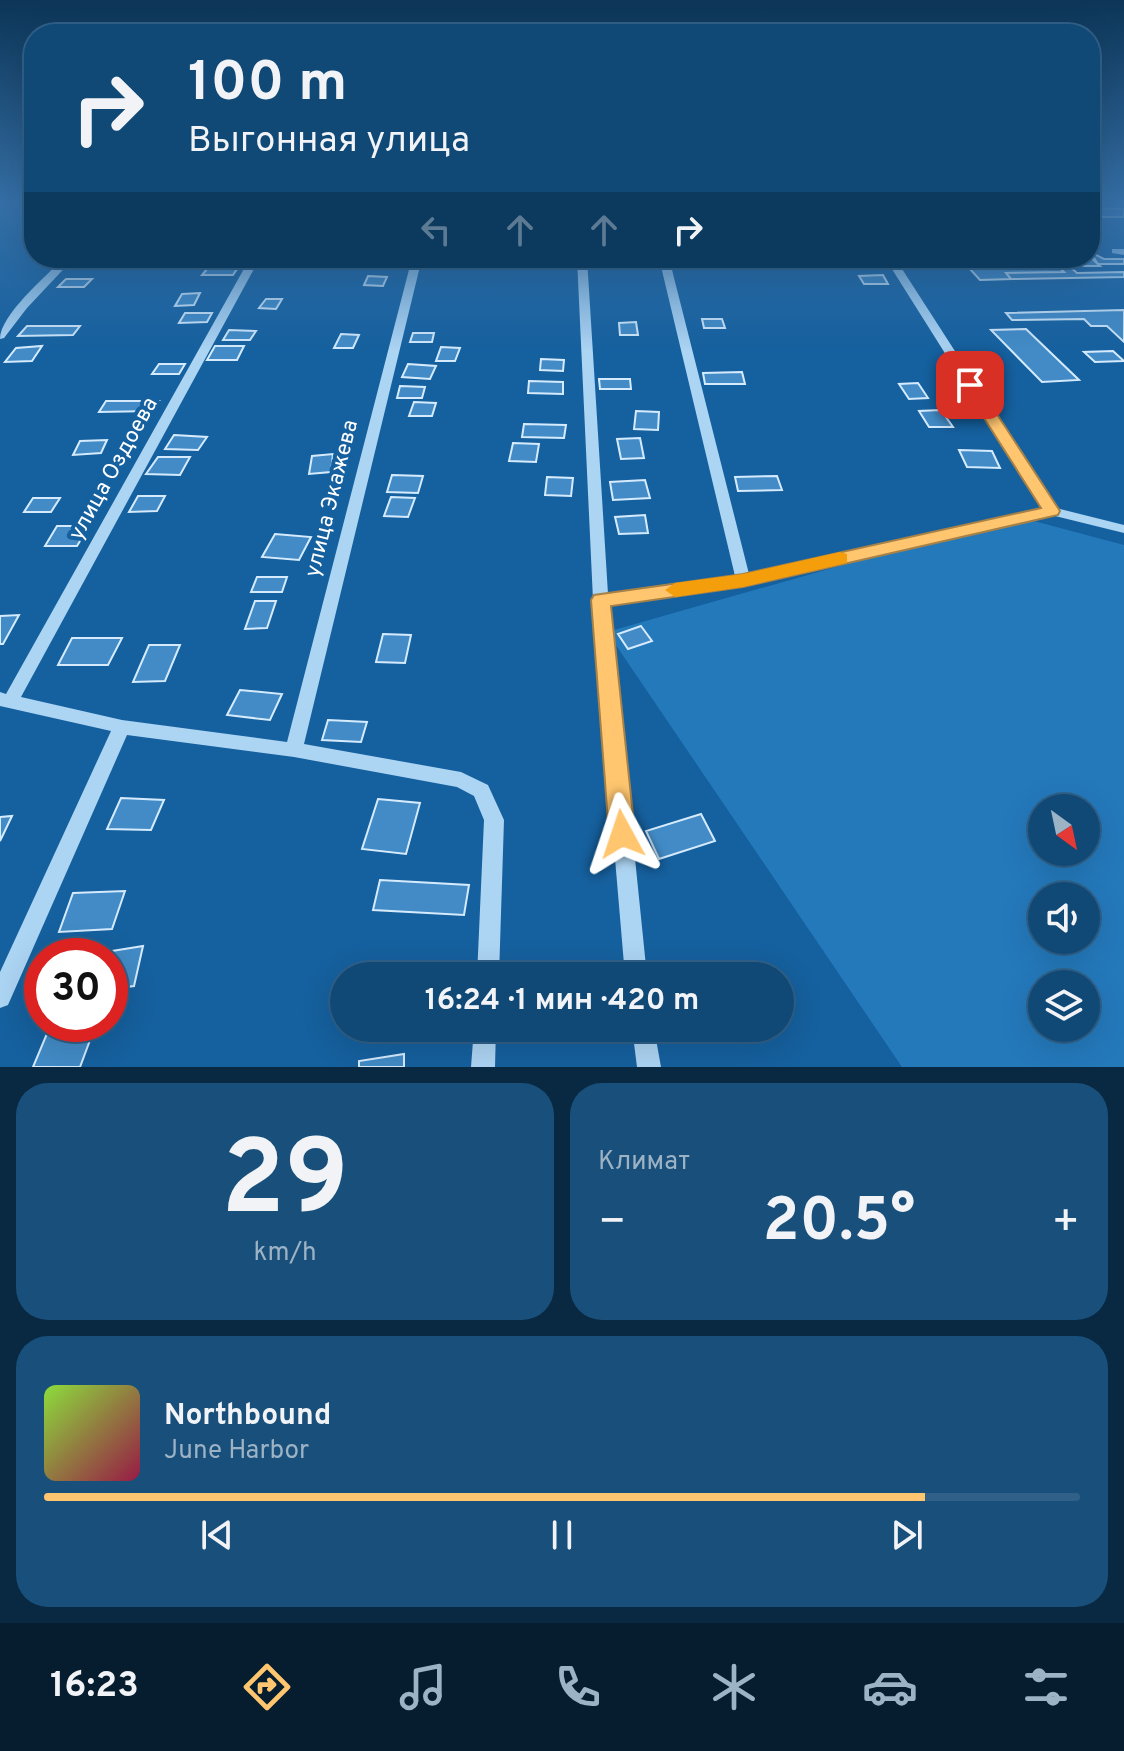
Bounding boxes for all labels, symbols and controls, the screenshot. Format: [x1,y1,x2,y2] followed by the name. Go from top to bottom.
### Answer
[188,50,347,120] text: 100 m
[56,56,160,160] icon: right
[188,119,470,165] text: Выгонная улица
[414,208,458,252] icon: left
[498,208,542,252] icon: ahead
[582,208,626,252] icon: ahead
[666,208,710,252] icon: right
[936,351,1004,419] pin
[948,363,992,407] icon: arrive
[64,393,165,546] street label: улица Оздоева
[300,417,365,580] street label: улица Экажева
[580,792,664,876] position arrow
[1028,794,1100,866] north arrow
[1028,794,1100,1042] map controls
[1028,882,1100,954] button: sound
[24,938,128,1042] speed limit sign: 30
[1028,970,1100,1042] button: layers
[425,983,699,1020] text: 16:24 · 1 мин · 420 m
[221,1119,349,1251] text: 29
[598,1146,690,1179] text: Климат
[763,1186,915,1262] text: 20.5°
[598,1196,626,1252] text: −
[1052,1196,1080,1252] text: +
[253,1237,317,1270] text: km/h
[164,1398,331,1435] text: Northbound
[164,1435,309,1468] text: June Harbor
[195,1513,239,1557] icon: previous
[540,1513,584,1557] icon: pause
[885,1513,929,1557] icon: next
[239,1659,295,1715] icon: directions
[395,1659,451,1715] icon: music
[550,1659,606,1715] icon: phone
[706,1659,762,1715] icon: climate
[862,1659,918,1715] icon: car
[1018,1659,1074,1715] icon: filters
[50,1664,139,1710] text: 16:23

